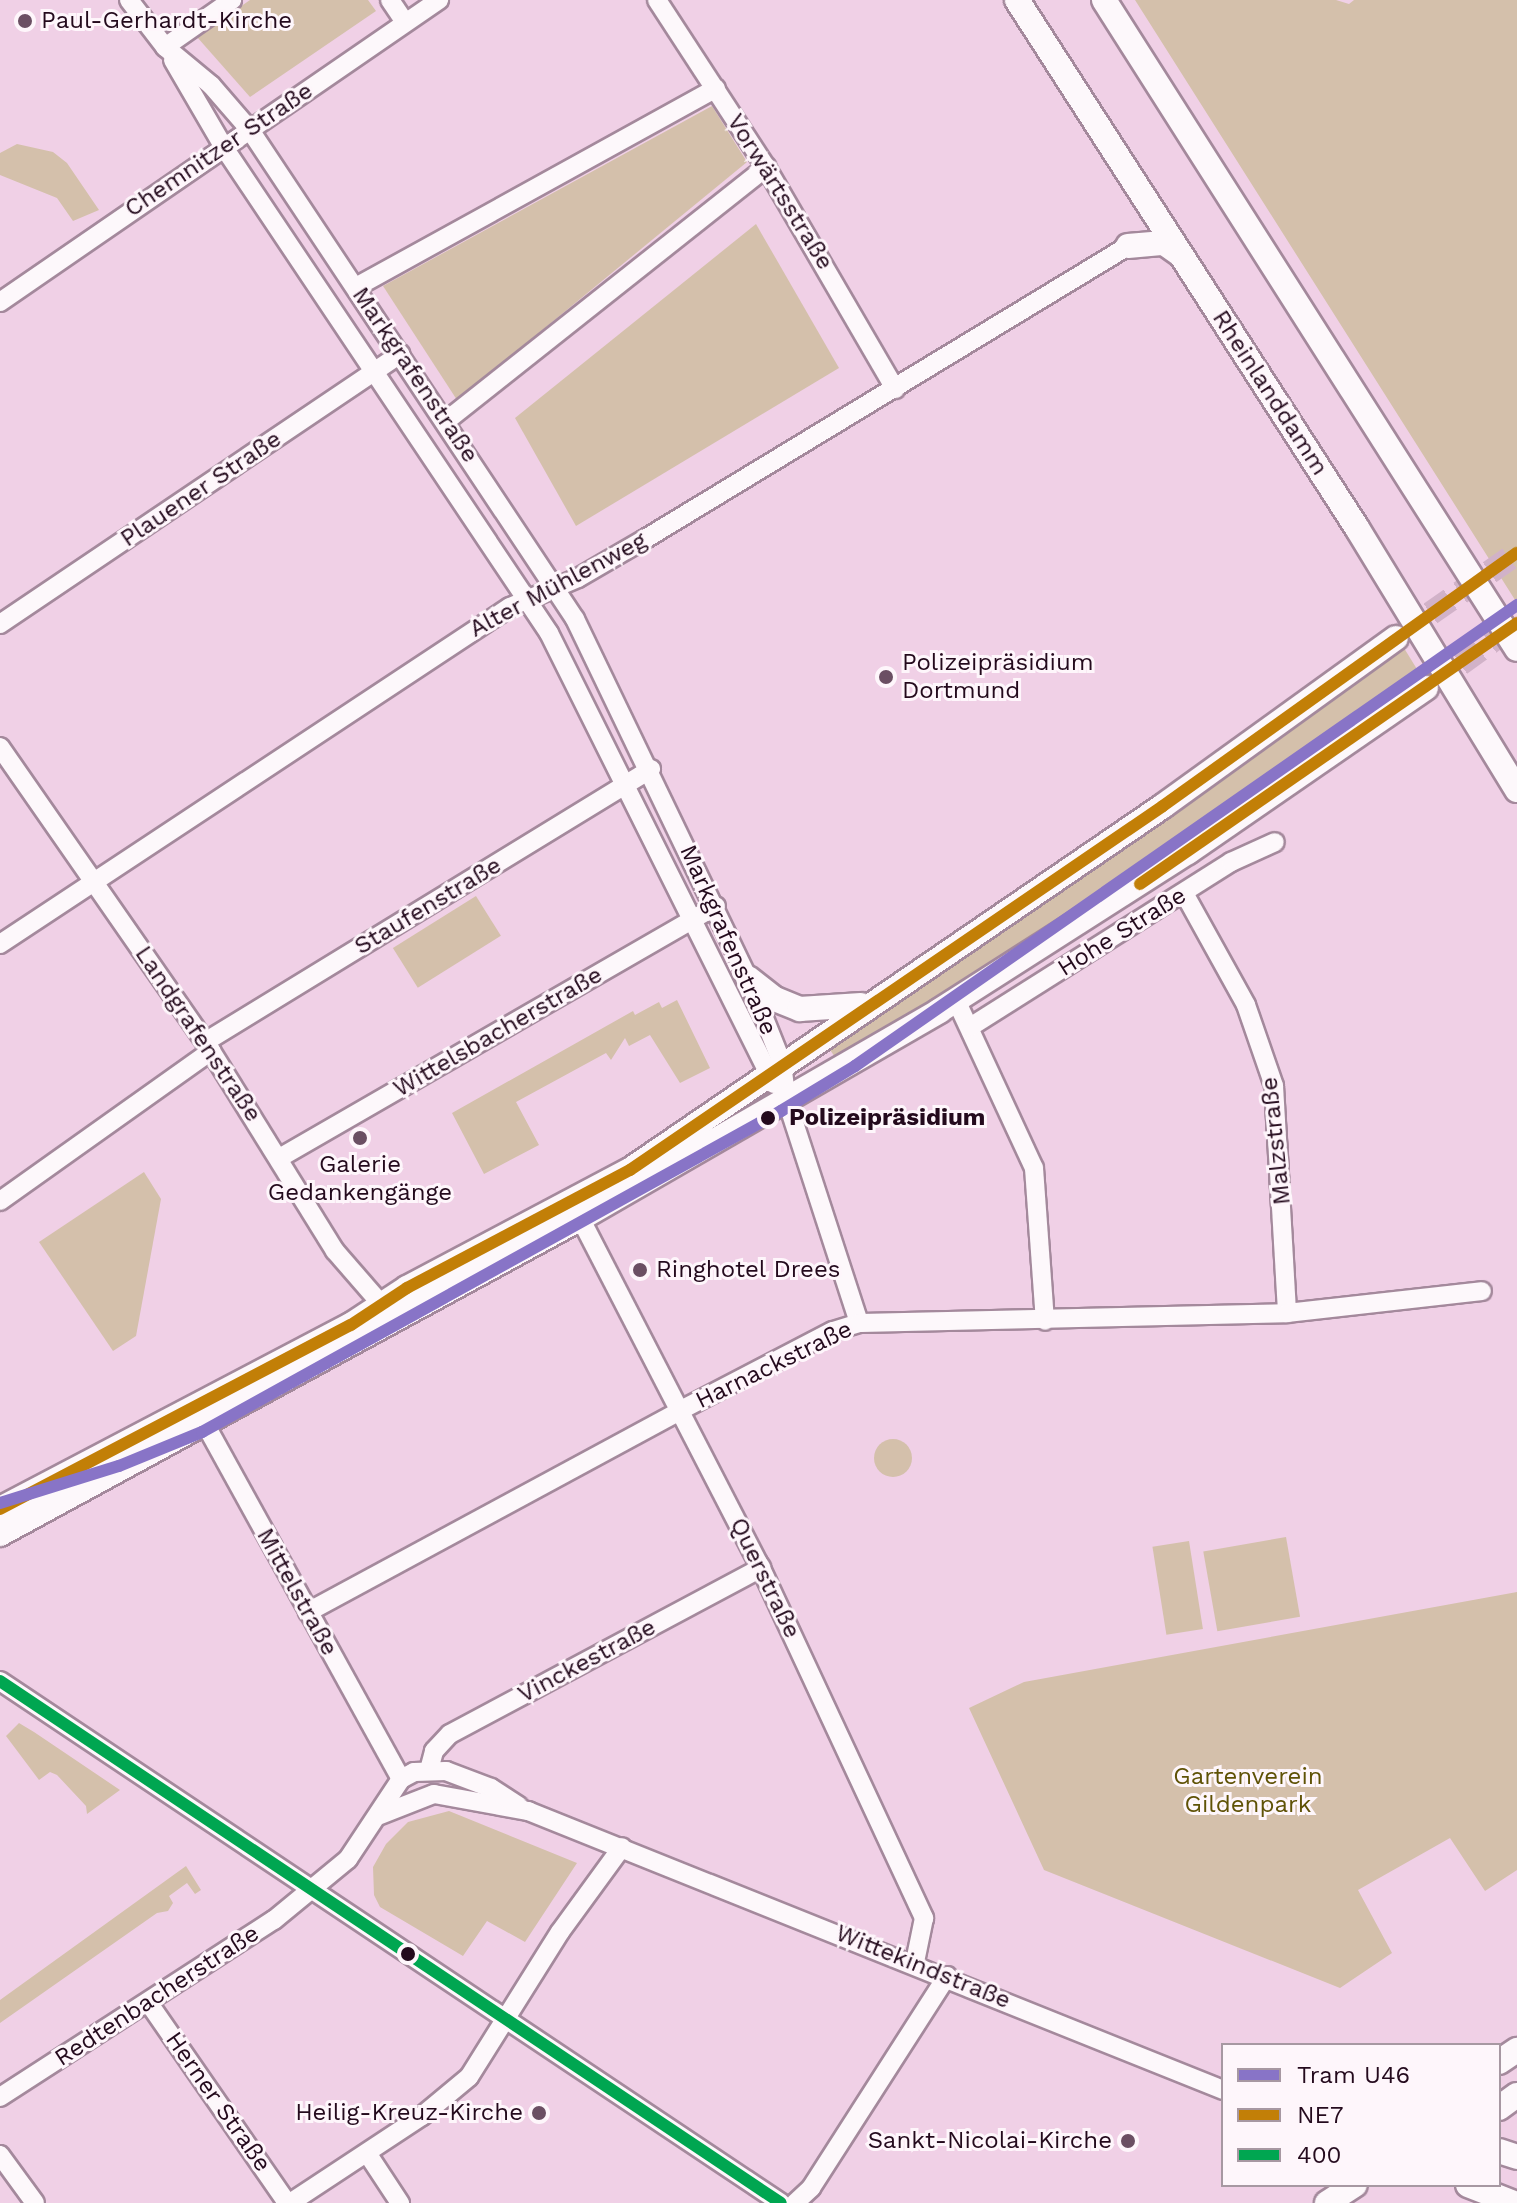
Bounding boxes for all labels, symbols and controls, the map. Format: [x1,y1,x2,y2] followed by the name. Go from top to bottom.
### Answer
[41,7,292,35] place label: Paul-Gerhardt-Kirche
[16,12,34,30] marker: Paul-Gerhardt-Kirche
[119,76,319,224] street label: Chemnitzer Straße
[721,109,839,275] street label: Vorwärtsstraße
[346,282,484,468] street label: Markgrafenstraße
[1206,305,1334,481] street label: Rheinlanddamm
[115,424,287,554] street label: Plauener Straße
[464,526,652,644] street label: Alter Mühlenweg
[902,649,1094,705] place label: Polizeipräsidium Dortmund
[877,668,895,686] marker: Polizeipräsidium Dortmund
[673,840,783,1040] street label: Markgrafenstraße
[349,851,507,961] street label: Staufenstraße
[1053,881,1191,983] street label: Hohe Straße
[129,941,267,1127] street label: Landgrafenstraße
[388,960,608,1104] street label: Wittelsbacherstraße
[1255,1076,1297,1206] street label: Malzstraße
[754,1104,782,1132] marker: Polizeipräsidium
[789,1104,985,1132] place label: Polizeipräsidium
[351,1129,369,1147] marker: Galerie Gedankengänge
[268,1151,452,1207] place label: Galerie Gedankengänge
[656,1256,841,1284] place label: Ringhotel Drees
[631,1261,649,1279] marker: Ringhotel Drees
[691,1315,857,1415] street label: Harnackstraße
[723,1513,807,1643] street label: Querstraße
[250,1523,344,1661] street label: Mittelstraße
[513,1613,661,1709] street label: Vinckestraße
[1173,1763,1323,1819] park label: Gartenverein Gildenpark
[49,1919,265,2073] street label: Redtenbacherstraße
[831,1919,1015,2015] street label: Wittekindstraße
[400,1946,416,1962] unlabelled marker
[159,2026,277,2178] street label: Herner Straße
[1221,2043,1501,2187] legend
[1297,2061,1410,2089] text: Tram U46
[295,2099,523,2127] place label: Heilig-Kreuz-Kirche
[1297,2101,1343,2129] text: NE7
[530,2104,548,2122] marker: Heilig-Kreuz-Kirche
[868,2127,1112,2155] place label: Sankt-Nicolai-Kirche
[1119,2132,1137,2150] marker: Sankt-Nicolai-Kirche
[1297,2141,1342,2169] text: 400

